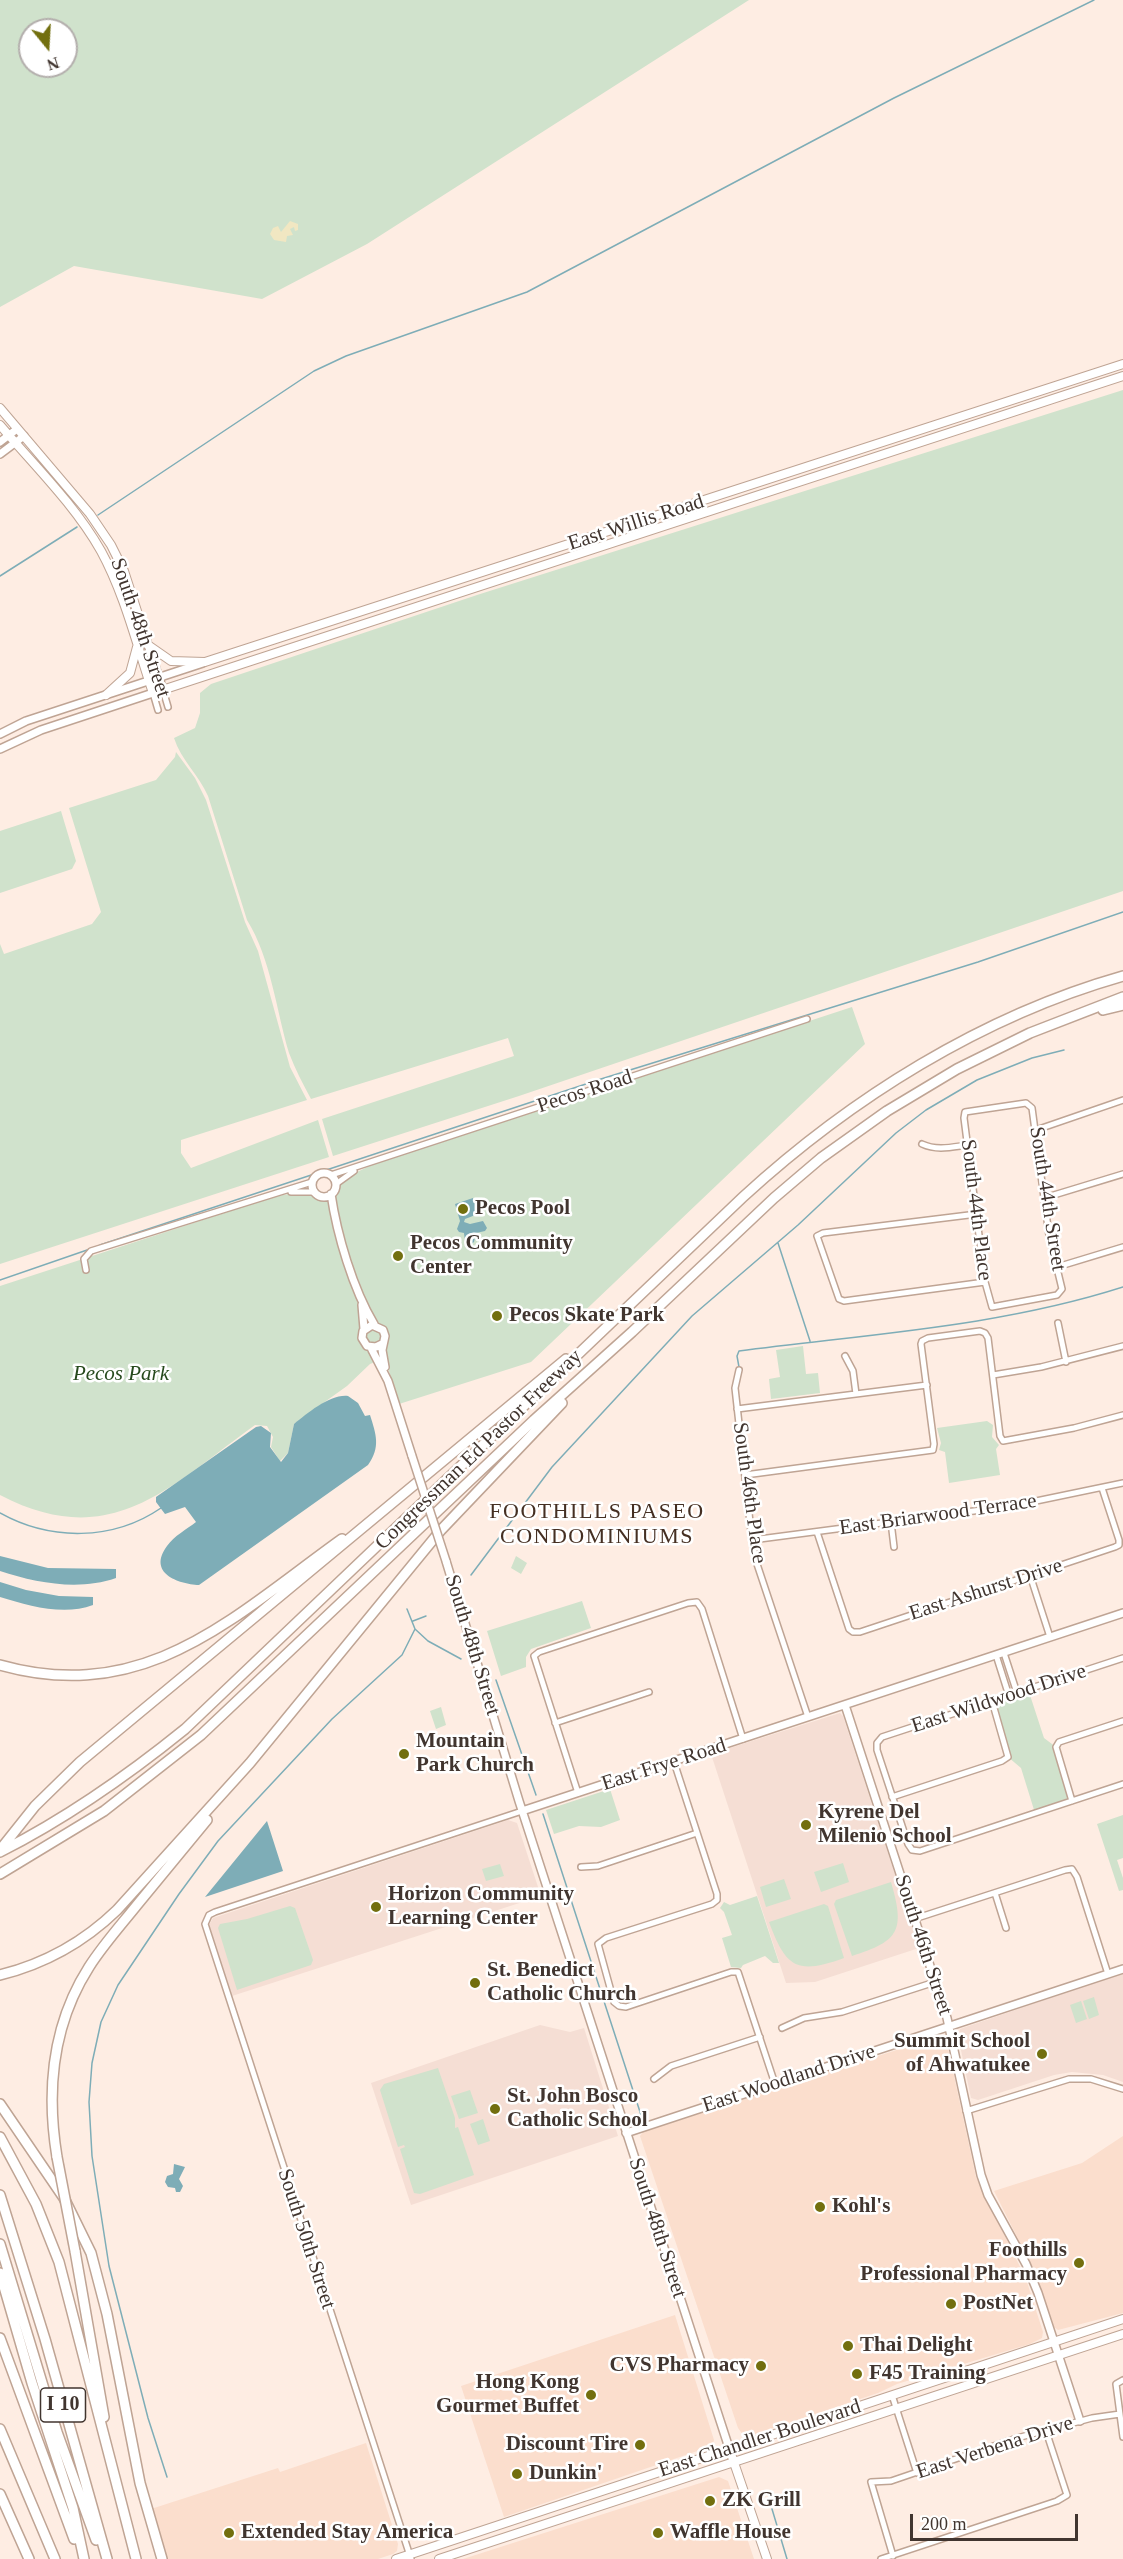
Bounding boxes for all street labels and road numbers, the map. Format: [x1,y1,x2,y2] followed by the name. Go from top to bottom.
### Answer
[565,489,707,557] street label: East Willis Road
[104,555,176,701] street label: South 48th Street
[534,1065,636,1119] street label: Pecos Road
[1023,1125,1071,1273] street label: South 44th Street
[955,1138,997,1282] street label: South 44th Place
[370,1344,588,1556] street label: Congressman Ed Pastor Freeway
[727,1421,771,1565] street label: South 46th Place
[838,1489,1038,1541] street label: East Briarwood Terrace
[906,1553,1066,1627] street label: East Ashurst Drive
[439,1572,505,1718] street label: South 48th Street
[908,1659,1090,1739] street label: East Wildwood Drive
[599,1733,729,1797] street label: East Frye Road
[888,1872,958,2018] street label: South 46th Street
[699,2039,879,2119] street label: East Woodland Drive
[622,2155,692,2301] street label: South 48th Street
[271,2166,341,2312] street label: South 50th Street
[40,2388,86,2422] road number: I 10
[656,2394,864,2484] street label: East Chandler Boulevard
[913,2411,1077,2485] street label: East Verbena Drive

